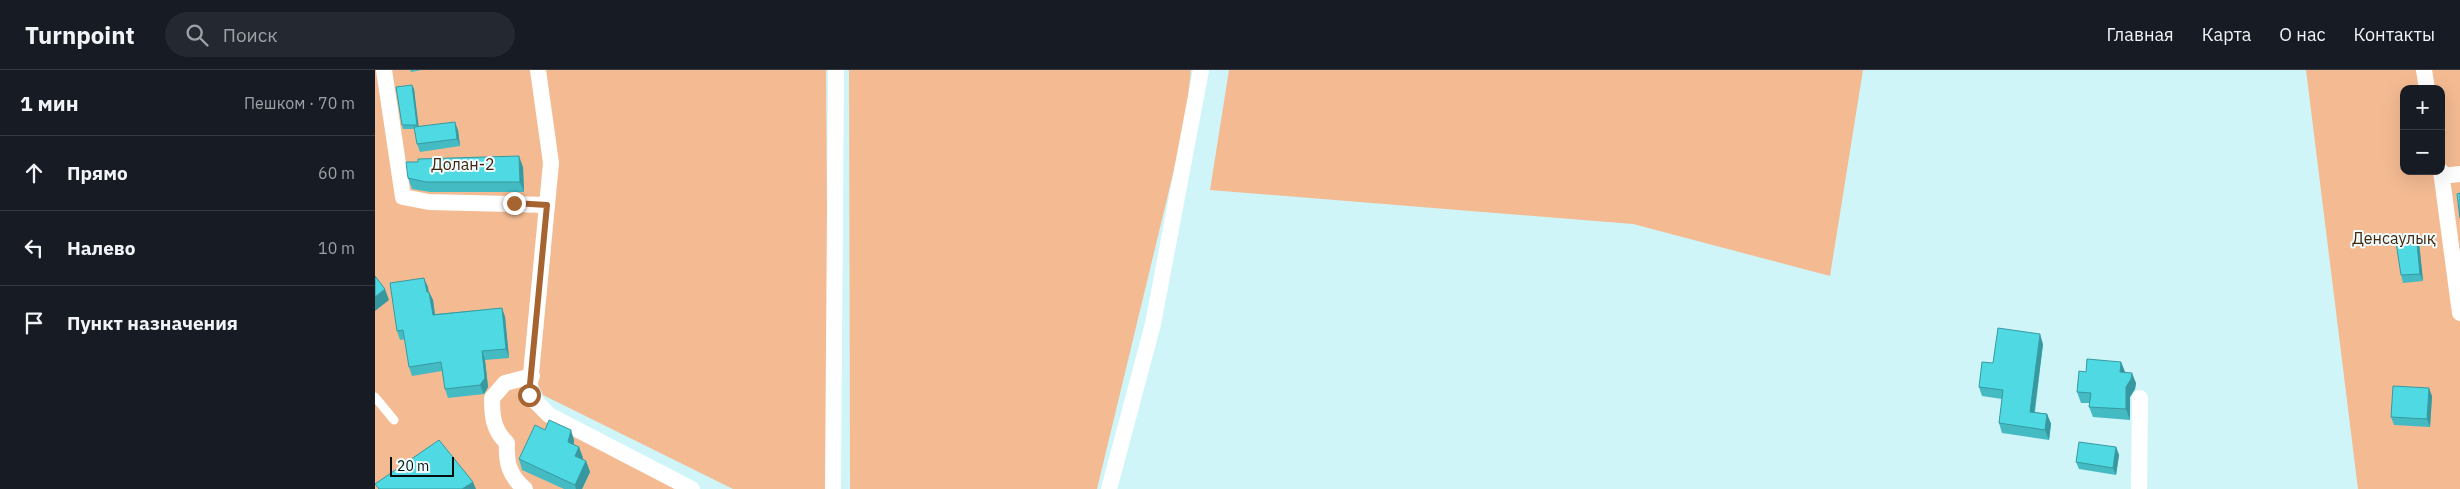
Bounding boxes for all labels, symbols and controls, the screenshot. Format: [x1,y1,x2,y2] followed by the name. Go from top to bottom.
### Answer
[165,12,515,57] search box
[25,19,135,51] text: Turnpoint
[183,21,211,49] icon: search
[223,23,278,47] text: Поиск
[2106,23,2174,46] text: Главная
[2202,23,2251,46] text: Карта
[2279,23,2326,46] text: О нас
[2354,23,2435,46] text: Контакты
[2400,85,2445,175] map controls
[2400,85,2445,130] button: +
[20,89,79,117] text: 1 мин
[244,93,355,113] text: Пешком · 70 m
[2400,130,2445,175] button: −
[431,154,495,174] park label: Долан-2
[20,159,48,187] icon: ahead
[67,161,128,185] text: Прямо
[318,163,355,183] text: 60 m
[503,192,526,215] route end
[2352,228,2436,248] park label: Денсаулық
[20,234,48,262] icon: left
[67,236,136,260] text: Налево
[318,238,355,258] text: 10 m
[20,309,48,337] icon: arrive
[67,311,238,335] text: Пункт назначения
[518,384,541,407] route start
[390,454,454,477] scale bar
[397,457,429,475] text: 20 m

